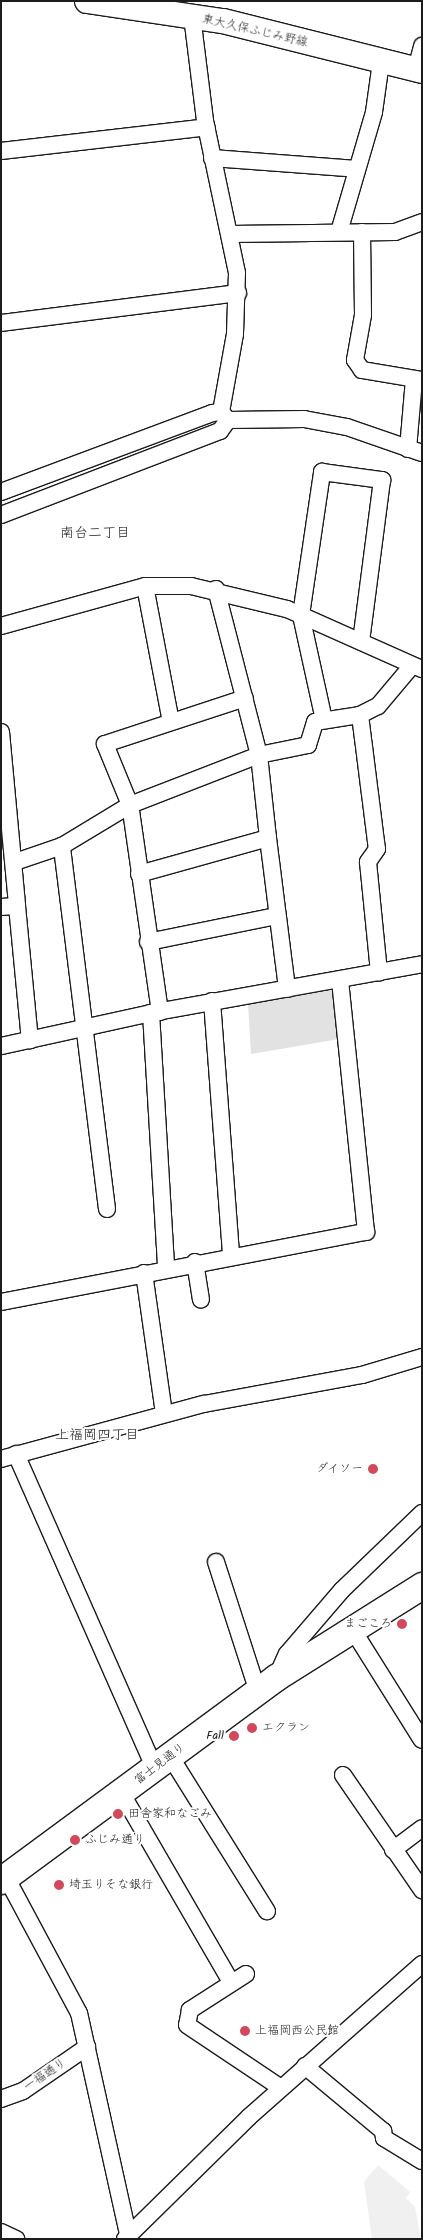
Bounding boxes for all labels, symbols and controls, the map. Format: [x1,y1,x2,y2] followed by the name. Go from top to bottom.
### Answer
[201,12,309,50] street label: 東大久保ふじみ野線
[60,525,130,541] district label: 南台二丁目
[55,1427,139,1443] district label: 上福岡四丁目
[315,1462,363,1476] place label: ダイソー
[367,1463,379,1475] marker: ダイソー
[344,1617,392,1631] place label: まごころ
[396,1618,408,1630] marker: まごころ
[262,1721,310,1735] place label: エクラン
[246,1722,258,1734] marker: エクラン
[206,1729,224,1743] place label: Fall
[228,1730,240,1742] marker: Fall
[132,1740,188,1788] street label: 富士見通り
[128,1807,212,1821] place label: 田舎家和なごみ
[112,1808,124,1820] marker: 田舎家和なごみ
[85,1833,145,1847] place label: ふじみ通り
[69,1834,81,1846] marker: ふじみ通り
[69,1878,153,1892] place label: 埼玉りそな銀行
[53,1879,65,1891] marker: 埼玉りそな銀行
[255,2024,339,2038] place label: 上福岡西公民館
[239,2025,251,2037] marker: 上福岡西公民館
[21,2056,69,2094] street label: 一福通り

